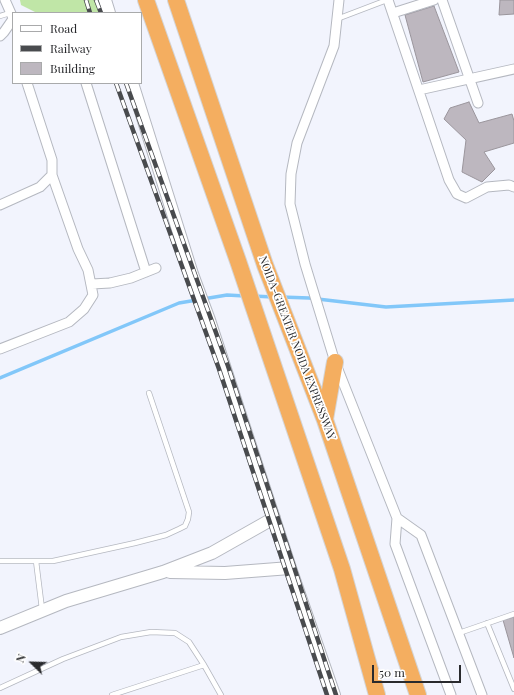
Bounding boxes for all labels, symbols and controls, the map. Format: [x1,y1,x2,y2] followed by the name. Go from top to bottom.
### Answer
[12,12,142,84] legend
[50,20,77,36] text: Road
[50,40,92,56] text: Railway
[50,60,95,76] text: Building
[256,254,338,442] street label: NOIDA-GREATER NOIDA EXPRESSWAY
[12,643,52,683] north arrow
[12,652,29,665] text: N
[374,657,463,683] scale bar
[379,664,405,680] text: 50 m

